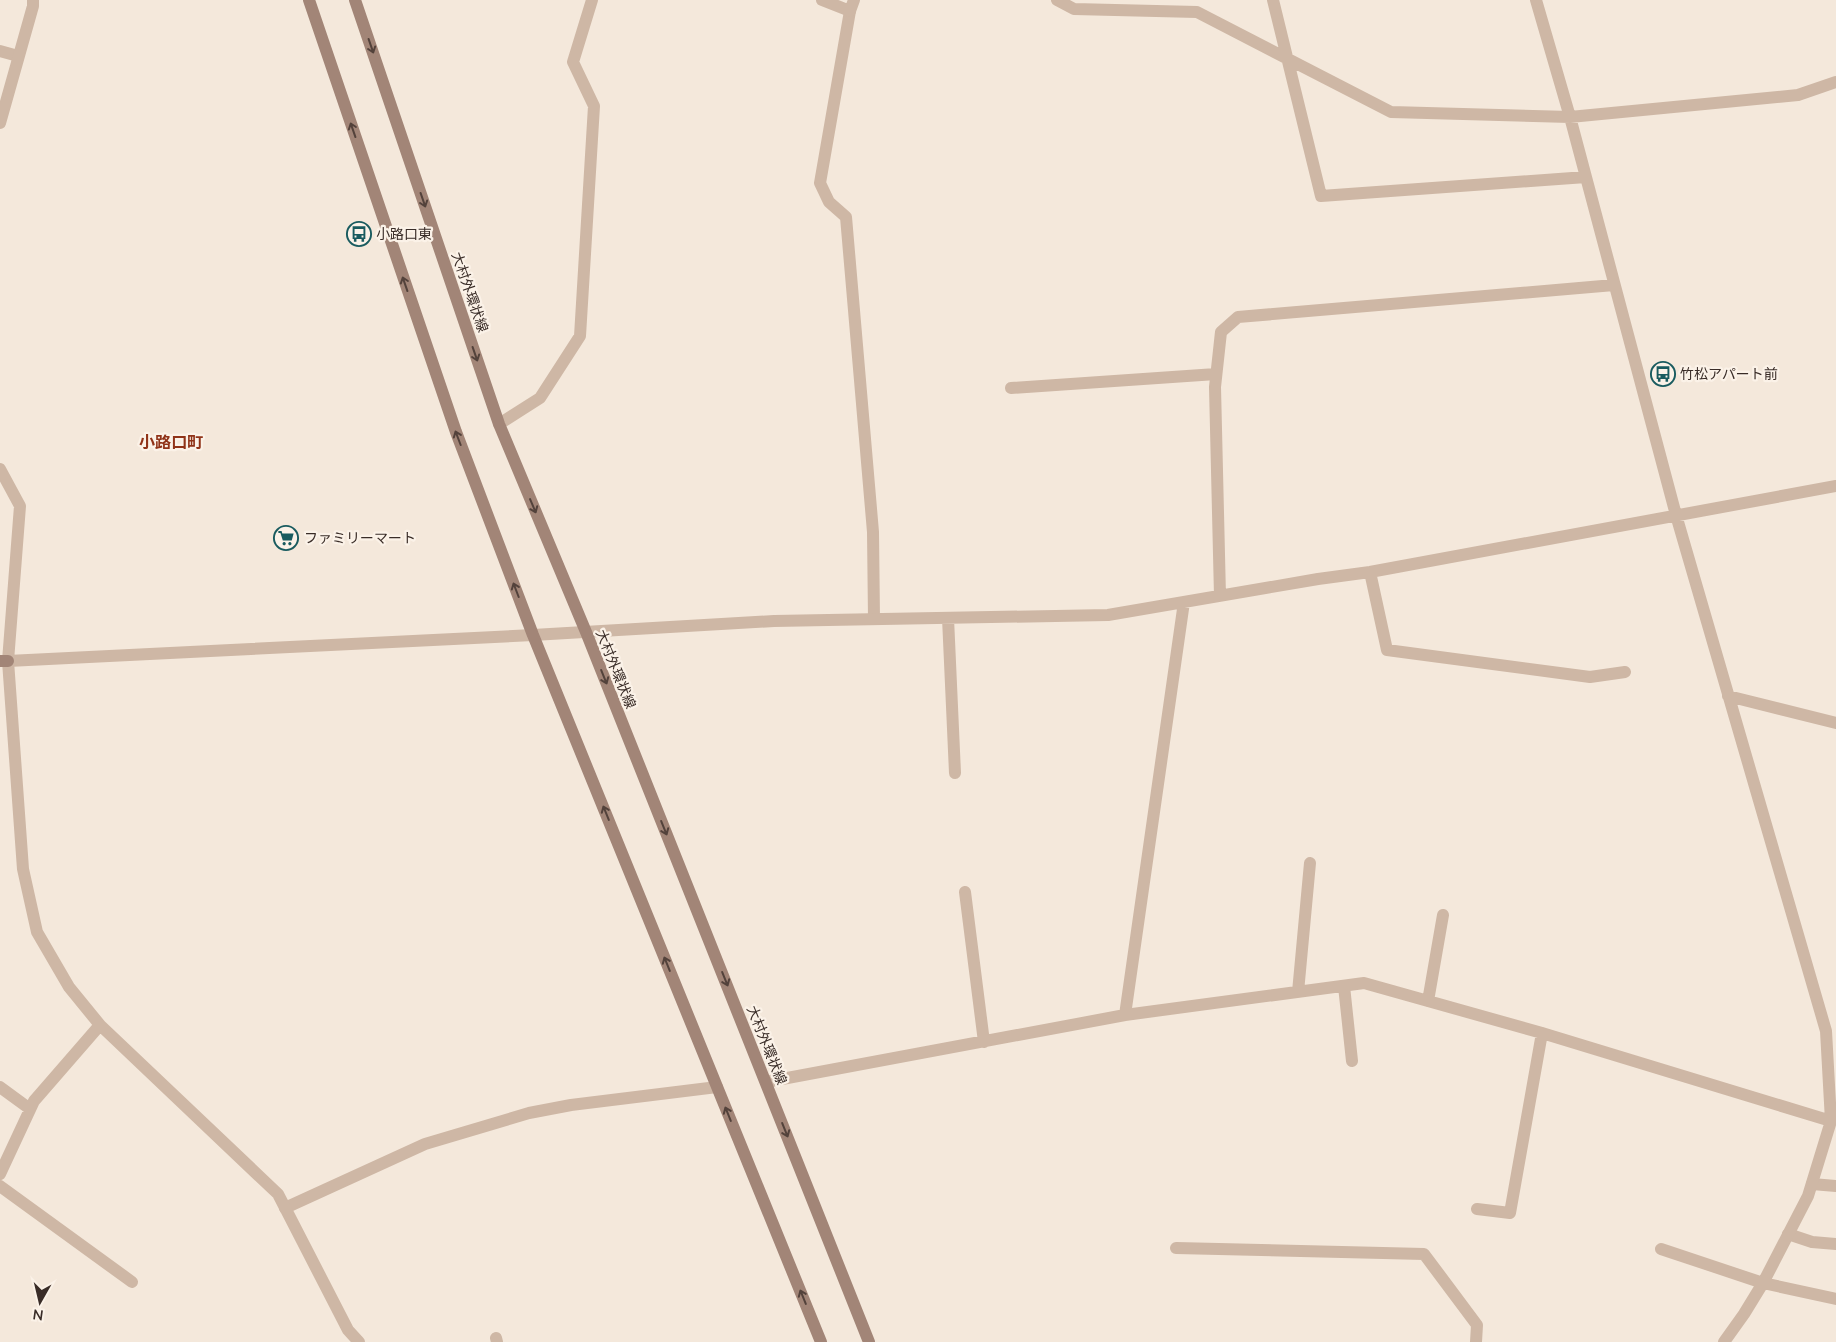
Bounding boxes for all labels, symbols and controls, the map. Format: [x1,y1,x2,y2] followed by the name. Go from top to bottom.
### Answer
[366,38,376,54] one-way arrow
[348,123,357,139] one-way arrow
[419,192,428,207] one-way arrow
[346,221,372,247] bus stop icon: 小路口東
[376,225,432,243] place label: 小路口東
[448,249,492,335] street label: 大村外環状線
[400,276,410,292] one-way arrow
[471,345,481,361] one-way arrow
[1650,361,1676,387] bus stop icon: 竹松アパート前
[1680,365,1778,383] place label: 竹松アパート前
[453,431,462,446] one-way arrow
[139,432,203,452] district label: 小路口町
[529,498,538,513] one-way arrow
[273,525,299,551] supermarket icon: ファミリーマート
[304,529,416,547] place label: ファミリーマート
[511,583,520,598] one-way arrow
[592,627,640,711] street label: 大村外環状線
[600,670,609,685] one-way arrow
[600,806,610,821] one-way arrow
[660,820,669,835] one-way arrow
[662,956,671,972] one-way arrow
[720,971,730,986] one-way arrow
[743,1003,791,1087] street label: 大村外環状線
[723,1107,733,1122] one-way arrow
[781,1122,790,1137] one-way arrow
[15,1277,65,1327] north arrow
[798,1290,807,1305] one-way arrow
[32,1305,45,1325] text: N

